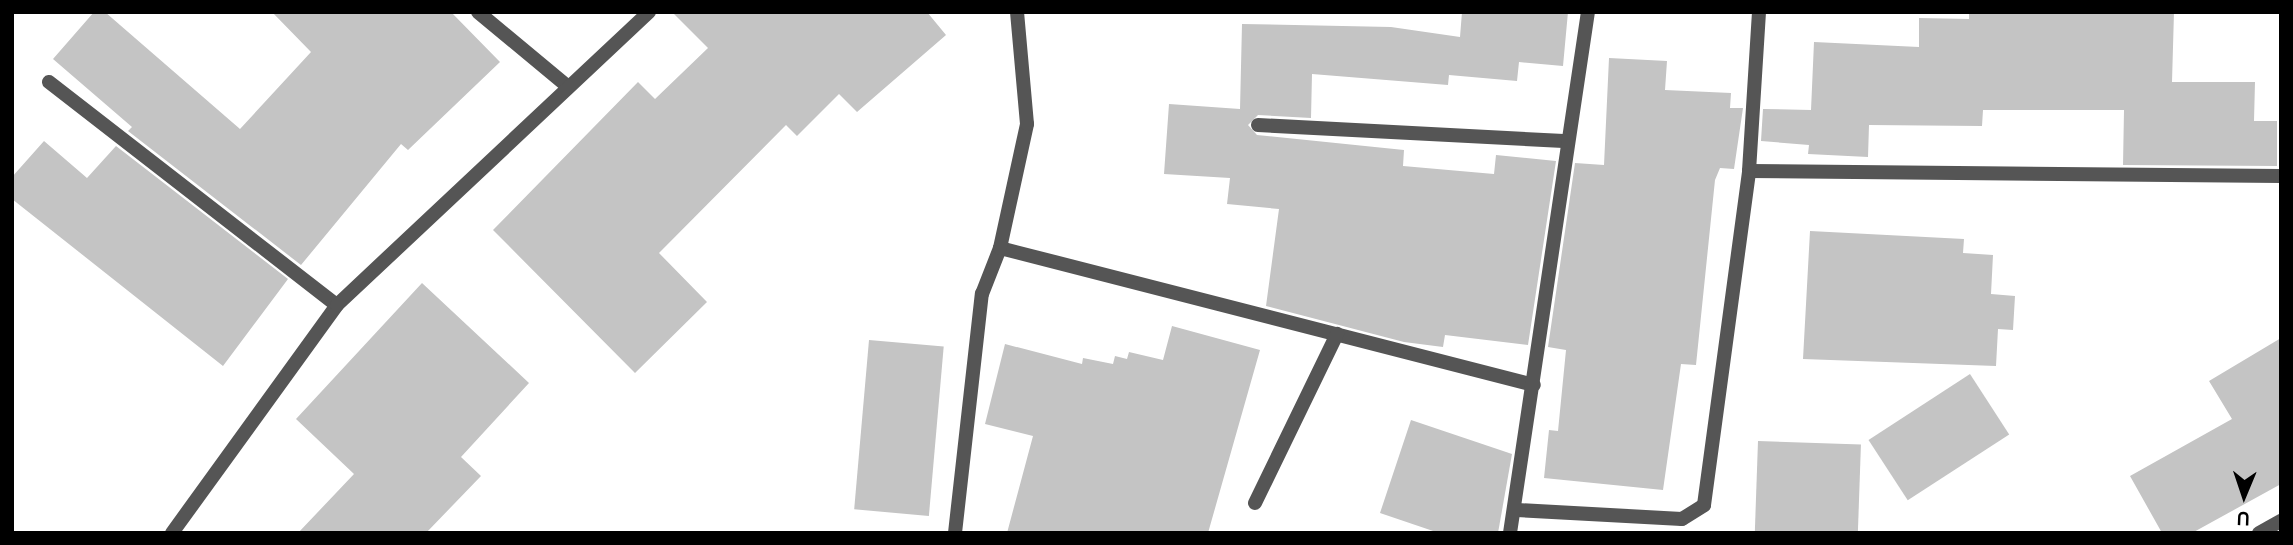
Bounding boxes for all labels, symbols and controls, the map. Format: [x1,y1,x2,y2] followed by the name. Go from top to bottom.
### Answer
[2209,461,2279,531] north arrow
[2236,505,2250,529] text: U

